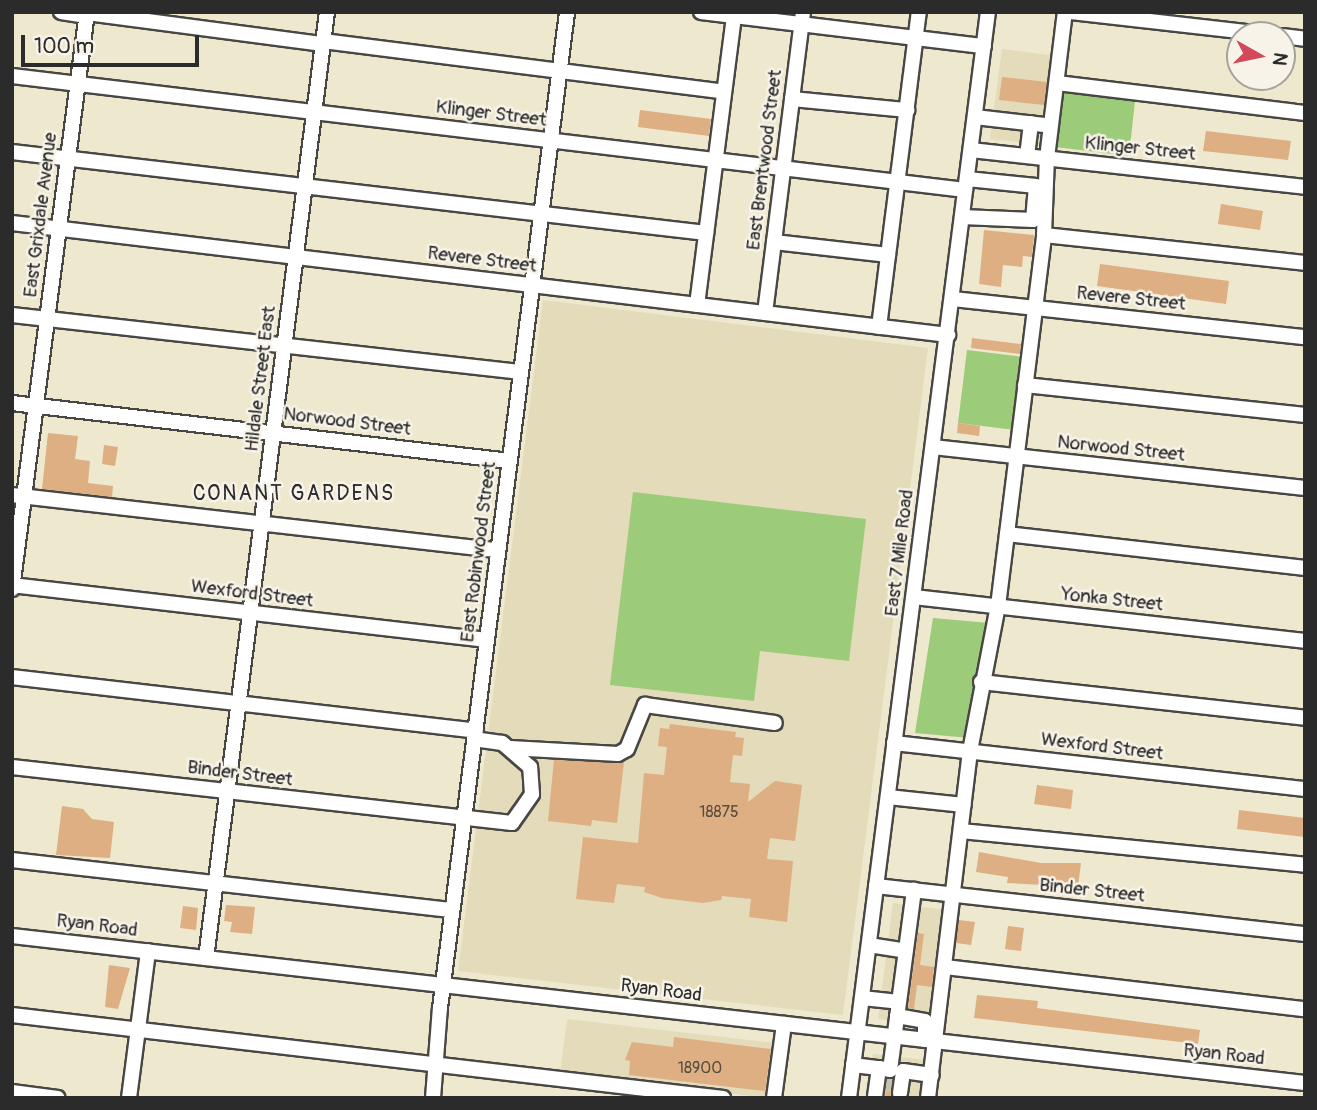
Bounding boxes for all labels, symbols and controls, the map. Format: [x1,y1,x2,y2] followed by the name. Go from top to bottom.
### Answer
[24,21,203,65] scale bar
[1226,21,1296,91] north arrow
[34,33,94,60] text: 100 m
[1267,51,1293,67] text: N
[743,69,787,251] street label: East Brentwood Street
[434,96,548,132] street label: Klinger Street
[20,131,62,299] street label: East Grixdale Avenue
[1083,132,1197,166] street label: Klinger Street
[426,242,538,278] street label: Revere Street
[1075,282,1187,316] street label: Revere Street
[241,305,281,453] street label: Hildale Street East
[282,403,412,441] street label: Norwood Street
[1056,431,1186,467] street label: Norwood Street
[457,460,501,644] street label: East Robinwood Street
[195,481,393,507] district label: CONANT GARDENS
[881,488,919,618] street label: East 7 Mile Road
[189,575,315,613] street label: Wexford Street
[1060,583,1164,617] street label: Yonka Street
[1039,728,1165,766] street label: Wexford Street
[186,756,294,792] street label: Binder Street
[699,802,739,822] house number: 18875
[1038,874,1146,908] street label: Binder Street
[55,910,139,942] street label: Ryan Road
[619,975,703,1007] street label: Ryan Road
[1182,1039,1266,1071] street label: Ryan Road
[678,1058,722,1078] house number: 18900

